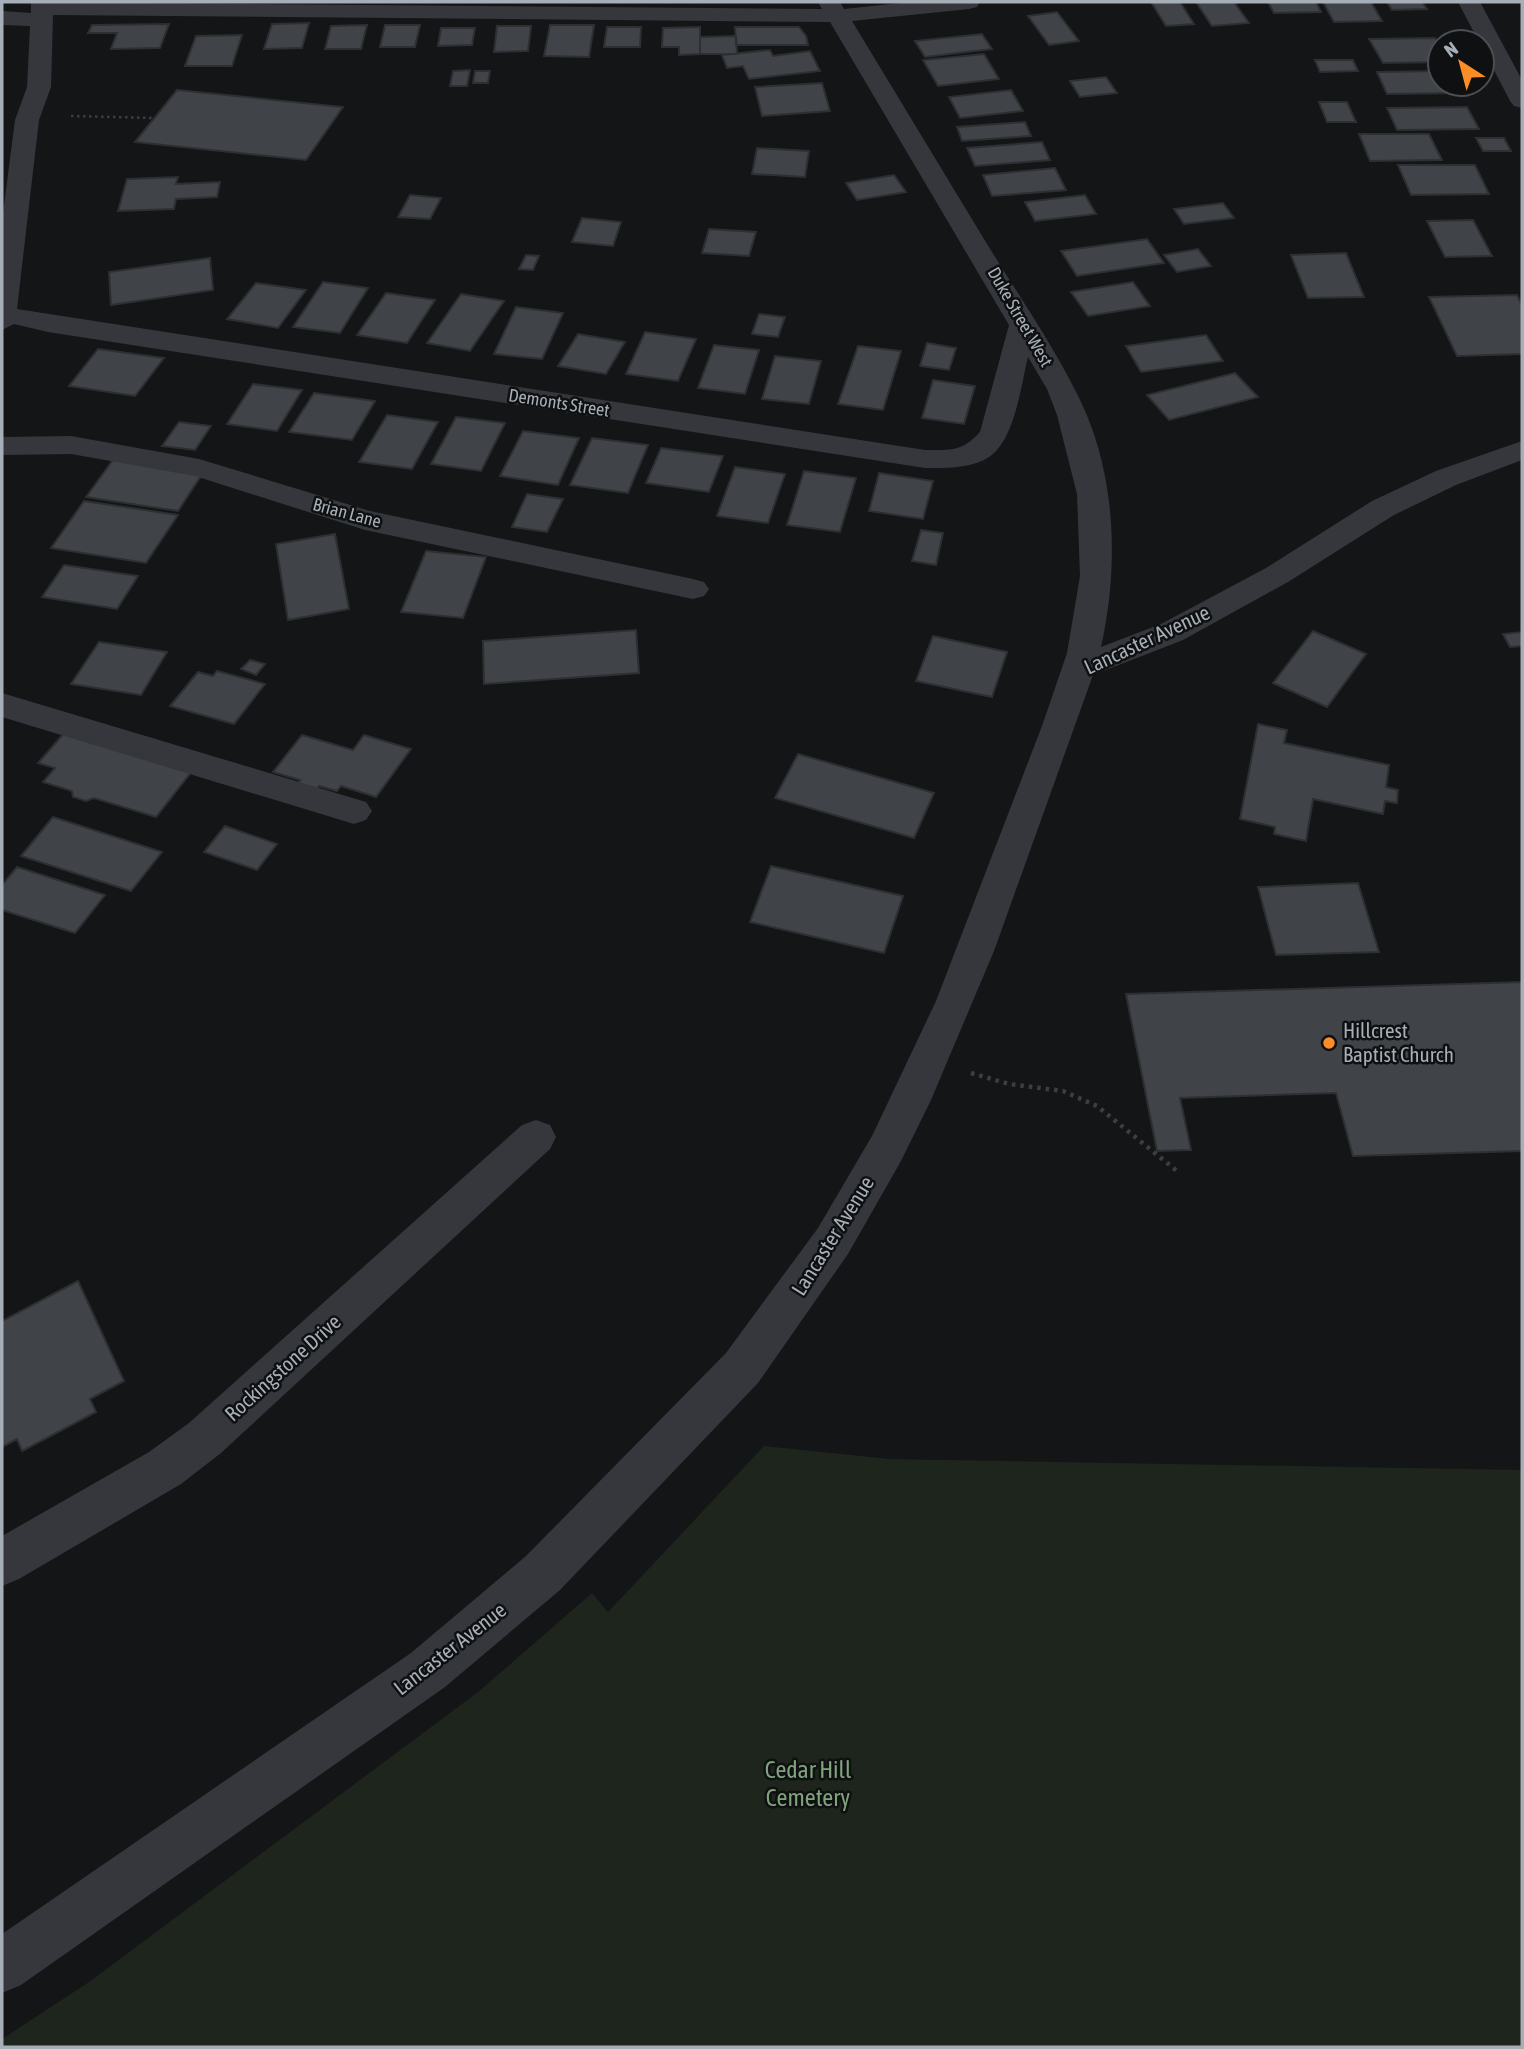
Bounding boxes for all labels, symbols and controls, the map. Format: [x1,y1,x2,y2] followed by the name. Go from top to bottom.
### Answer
[1426,28,1496,98] north arrow
[1440,37,1462,61] text: N
[984,263,1057,370] street label: Duke Street West
[507,384,611,421] street label: Demonts Street
[311,493,384,532] street label: Brian Lane
[1080,600,1213,679] street label: Lancaster Avenue
[1343,1018,1454,1066] place label: Hillcrest Baptist Church
[1321,1035,1337,1051] marker: Hillcrest Baptist Church
[786,1172,878,1299] street label: Lancaster Avenue
[220,1309,345,1425] street label: Rockingstone Drive
[389,1597,510,1699] street label: Lancaster Avenue
[765,1756,852,1811] park label: Cedar Hill Cemetery

